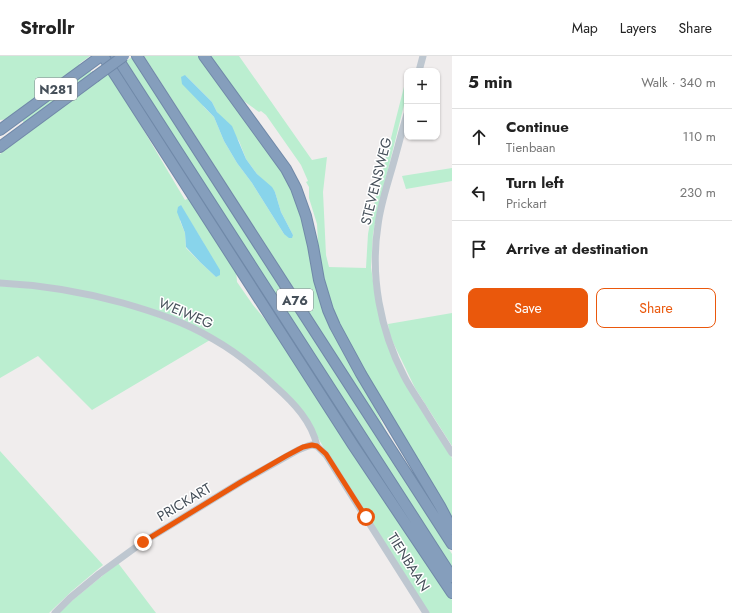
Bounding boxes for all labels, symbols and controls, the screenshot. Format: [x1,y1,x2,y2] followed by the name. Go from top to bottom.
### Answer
[20,14,75,41] text: Strollr
[572,18,598,38] text: Map
[620,18,656,38] text: Layers
[678,18,712,38] text: Share
[404,68,440,140] map controls
[404,68,440,104] button: +
[468,70,512,94] text: 5 min
[641,73,716,92] text: Walk · 340 m
[35,78,77,100] road number: N281
[404,104,440,140] button: −
[506,116,569,138] text: Continue
[468,126,490,148] icon: ahead
[682,127,716,146] text: 110 m
[355,135,397,227] street label: STEVENSWEG
[506,138,556,157] text: Tienbaan
[506,172,564,194] text: Turn left
[468,182,490,204] icon: left
[680,183,716,202] text: 230 m
[506,194,546,213] text: Prickart
[468,238,490,260] icon: arrive
[506,238,648,260] text: Arrive at destination
[468,288,588,328] button: Save
[596,288,716,328] button: Share
[277,289,313,311] road number: A76
[156,293,216,333] street label: WEIWEG
[153,478,215,526] street label: PRICKART
[357,508,375,526] route start
[383,529,435,595] street label: TIENBAAN
[134,533,152,551] route end

